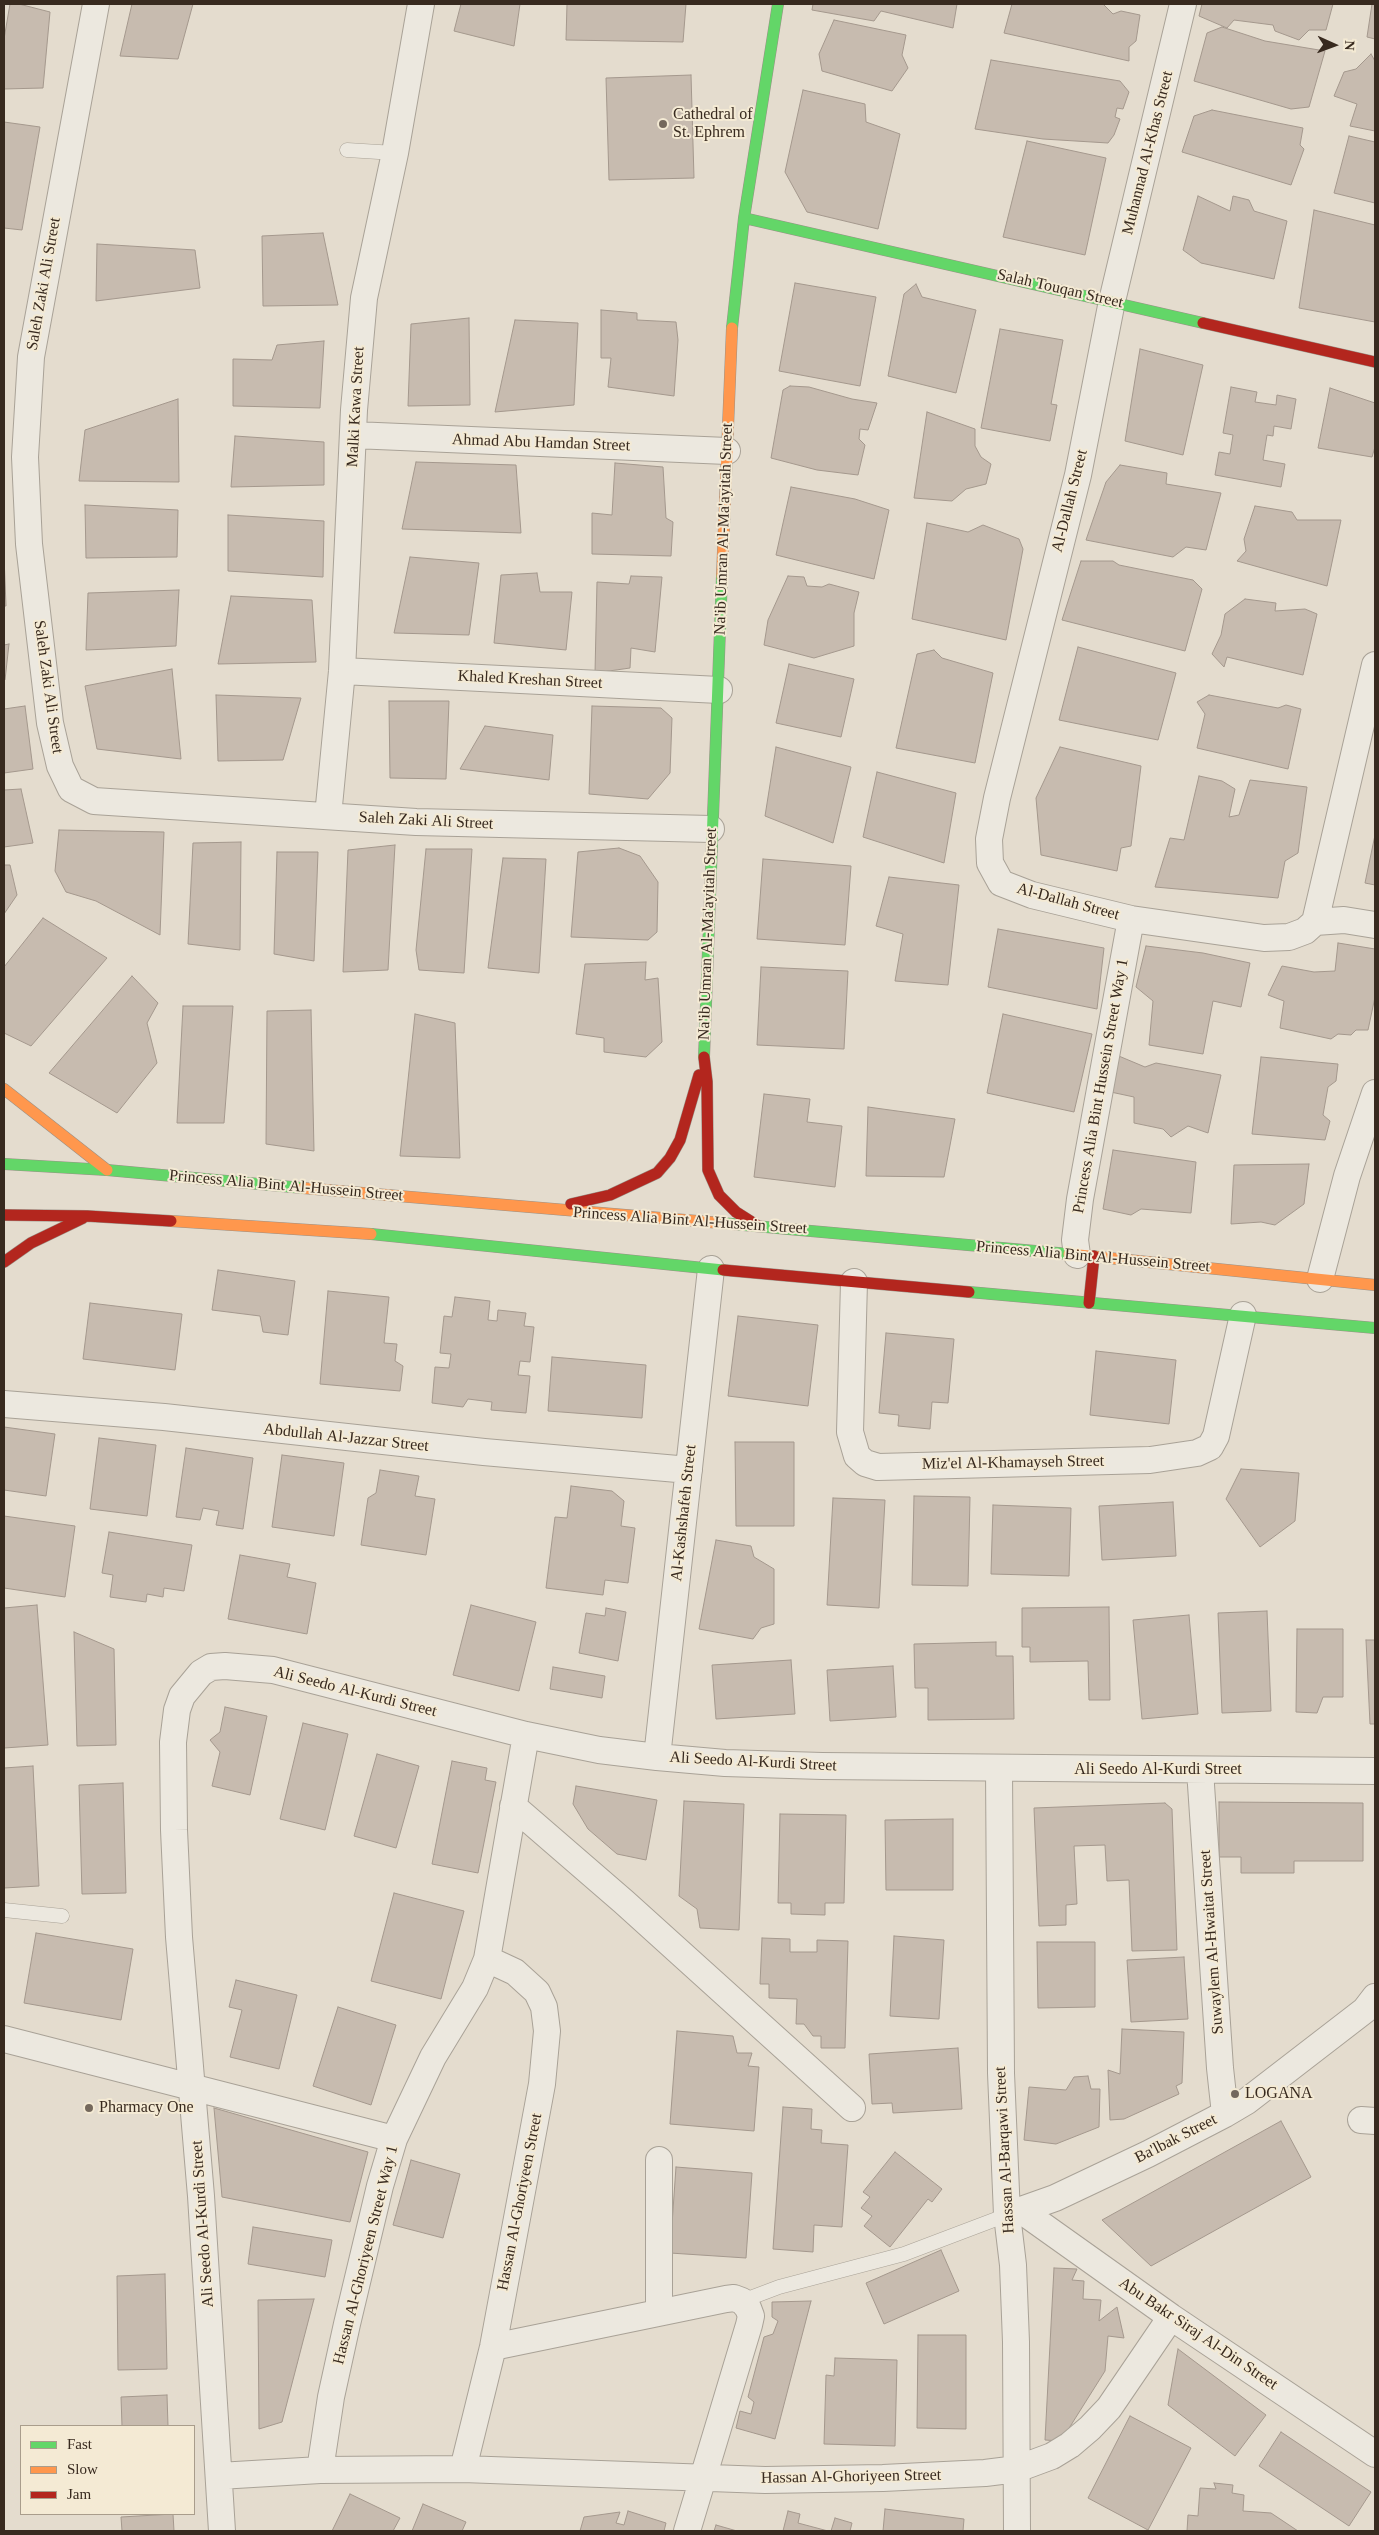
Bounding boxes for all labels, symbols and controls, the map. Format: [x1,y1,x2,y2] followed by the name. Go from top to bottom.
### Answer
[1309,20,1359,70] north arrow
[1342,40,1357,51] text: N
[1118,69,1178,237] street label: Muhannad Al-Khas Street
[673,105,753,143] place label: Cathedral of St. Ephrem
[657,118,669,130] marker: Cathedral of St. Ephrem
[23,216,65,352] street label: Saleh Zaki Ali Street
[995,265,1125,313] street label: Salah Touqan Street
[343,346,369,468] street label: Malki Kawa Street
[711,423,737,635] street label: Na'ib Umran Al-Ma'ayitah Street
[452,430,630,456] street label: Ahmad Abu Hamdan Street
[1048,448,1092,554] street label: Al-Dallah Street
[29,619,67,755] street label: Saleh Zaki Ali Street
[457,667,603,693] street label: Khaled Kreshan Street
[358,808,494,834] street label: Saleh Zaki Ali Street
[695,828,721,1040] street label: Na'ib Umran Al-Ma'ayitah Street
[1015,879,1121,925] street label: Al-Dallah Street
[1069,957,1133,1215] street label: Princess Alia Bint Hussein Street Way 1
[168,1166,404,1206] street label: Princess Alia Bint Al-Hussein Street
[572,1203,808,1239] street label: Princess Alia Bint Al-Hussein Street
[975,1237,1211,1277] street label: Princess Alia Bint Al-Hussein Street
[262,1420,430,1456] street label: Abdullah Al-Jazzar Street
[667,1444,701,1582] street label: Al-Kashshafeh Street
[922,1452,1104,1474] street label: Miz'el Al-Khamayseh Street
[271,1662,439,1722] street label: Ali Seedo Al-Kurdi Street
[669,1748,837,1776] street label: Ali Seedo Al-Kurdi Street
[1074,1760,1242,1780] street label: Ali Seedo Al-Kurdi Street
[1196,1849,1228,2035] street label: Suwaylem Al-Hwaitat Street
[991,2066,1019,2234] street label: Hassan Al-Barqawi Street
[1245,2084,1313,2104] place label: LOGANA
[1229,2088,1241,2100] marker: LOGANA
[99,2098,194,2118] place label: Pharmacy One
[83,2102,95,2114] marker: Pharmacy One
[1132,2110,1220,2168] street label: Ba'lbak Street
[493,2112,547,2292] street label: Hassan Al-Ghoriyeen Street
[188,2140,218,2308] street label: Ali Seedo Al-Kurdi Street
[329,2143,403,2367] street label: Hassan Al-Ghoriyeen Street Way 1
[1115,2274,1281,2394] street label: Abu Bakr Siraj Al-Din Street
[20,2425,195,2515] legend
[67,2436,92,2452] text: Fast
[67,2461,98,2477] text: Slow
[761,2466,941,2488] street label: Hassan Al-Ghoriyeen Street
[67,2486,91,2502] text: Jam

